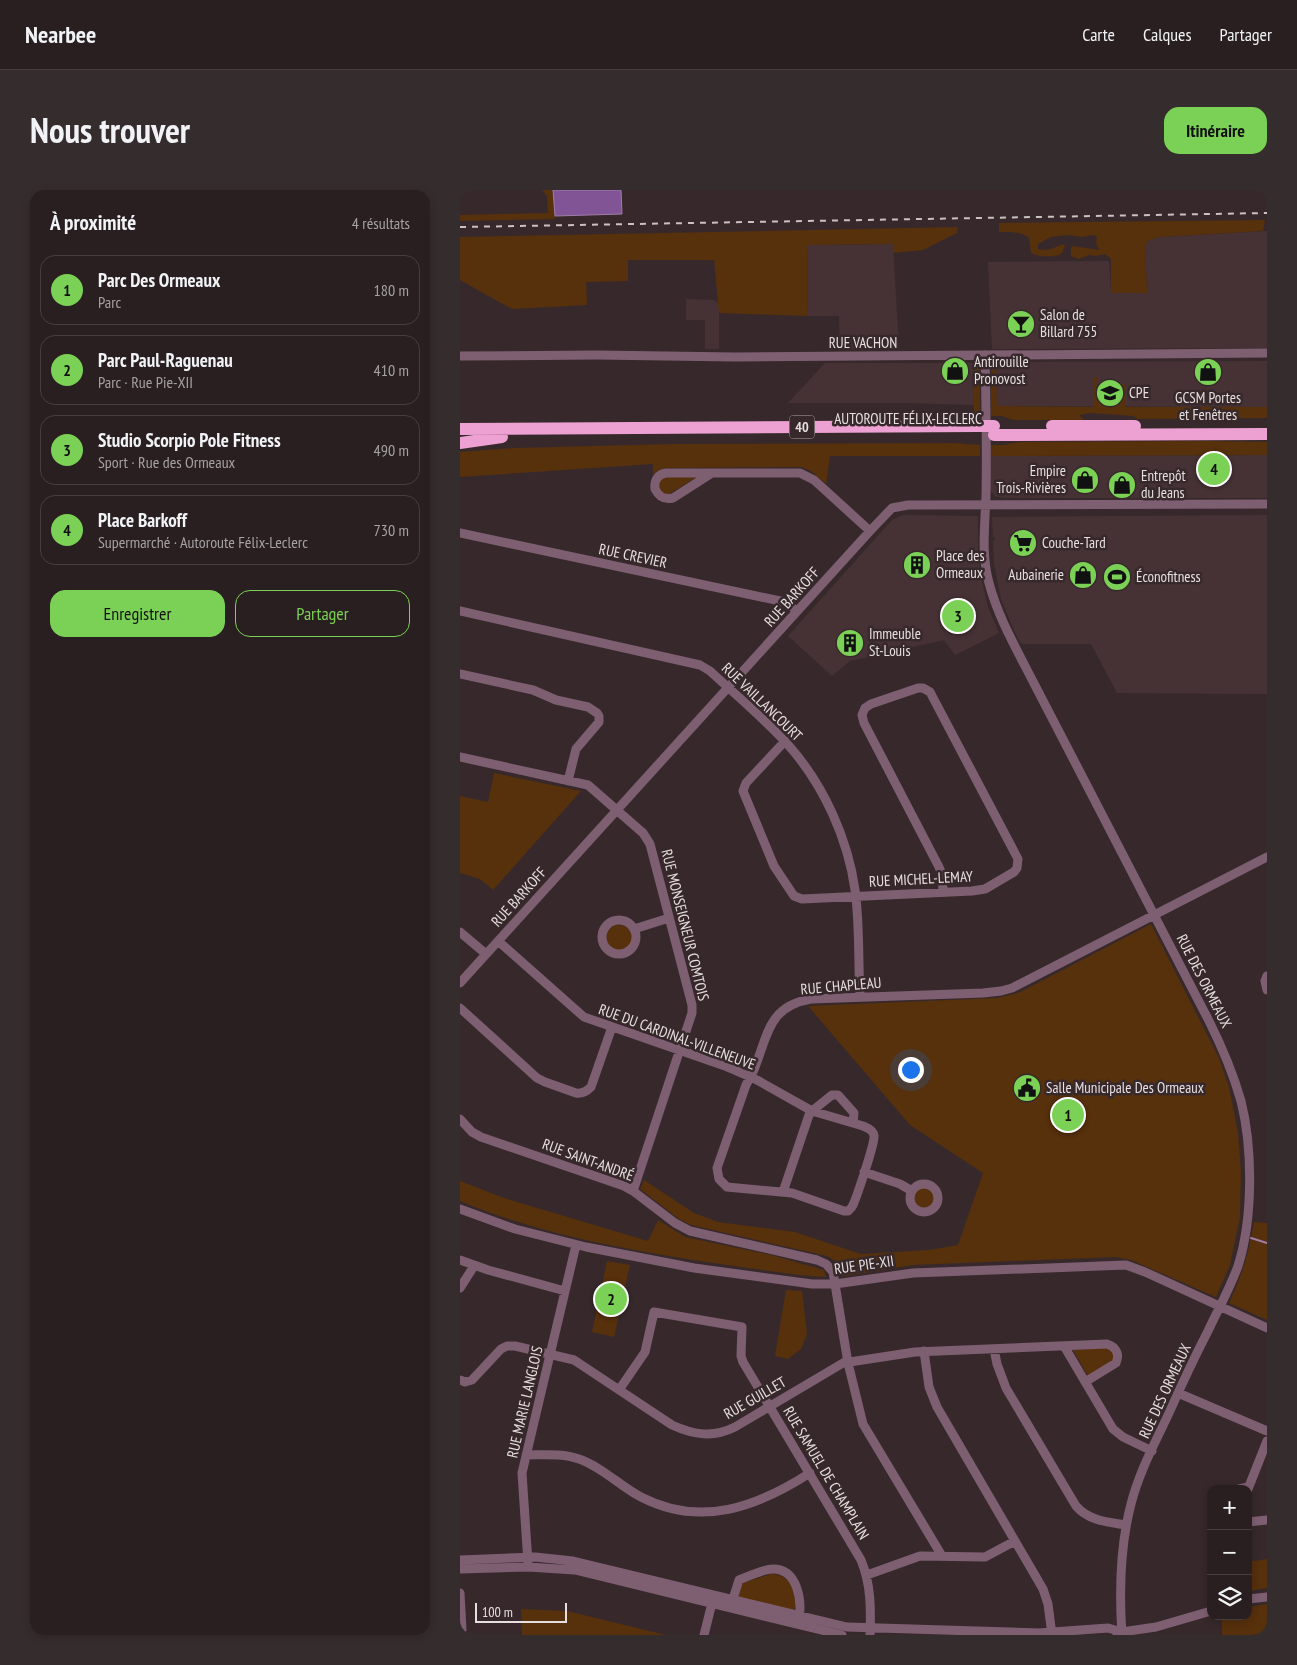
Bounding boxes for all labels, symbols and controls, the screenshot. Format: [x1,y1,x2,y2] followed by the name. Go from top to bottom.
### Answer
[25,19,96,50] text: Nearbee
[1082,23,1115,46] text: Carte
[1143,23,1192,46] text: Calques
[1220,23,1272,46] text: Partager
[30,107,190,153] text: Nous trouver
[1164,107,1267,154] button: Itinéraire
[50,209,136,236] text: À proximité
[352,213,410,233] text: 4 résultats
[98,268,220,292] text: Parc Des Ormeaux
[63,280,71,300] text: 1
[374,280,409,300] text: 180 m
[98,292,121,312] text: Parc
[1040,305,1097,341] place label: Salon de Billard 755
[1006,309,1036,339] bar icon: Salon de Billard 755
[829,333,897,352] street label: RUE VACHON
[98,348,233,372] text: Parc Paul-Raguenau
[974,352,1029,388] place label: Antirouille Pronovost
[940,356,970,386] shop icon: Antirouille Pronovost
[1193,357,1223,387] shop icon: GCSM Portes et Fenêtres
[63,360,71,380] text: 2
[374,360,409,380] text: 410 m
[98,372,193,392] text: Parc · Rue Pie-XII
[1095,378,1125,408] school or university icon: CPE
[1129,383,1149,402] place label: CPE
[1175,388,1241,424] place label: GCSM Portes et Fenêtres
[834,409,982,428] street label: AUTOROUTE FÉLIX-LECLERC
[790,416,814,438] road number: 40
[98,428,281,452] text: Studio Scorpio Pole Fitness
[63,440,71,460] text: 3
[374,440,409,460] text: 490 m
[1198,450,1230,488] pin: 4
[98,452,235,472] text: Sport · Rue des Ormeaux
[996,461,1066,497] place label: Empire Trois-Rivières
[1070,465,1100,495] shop icon: Empire Trois-Rivières
[1141,466,1186,502] place label: Entrepôt du Jeans
[1107,470,1137,500] shop icon: Entrepôt du Jeans
[98,508,187,532] text: Place Barkoff
[63,520,71,540] text: 4
[374,520,409,540] text: 730 m
[1008,528,1038,558] supermarket icon: Couche-Tard
[98,532,308,552] text: Supermarché · Autoroute Félix-Leclerc
[1042,533,1106,552] place label: Couche-Tard
[597,539,669,572] street label: RUE CREVIER
[936,546,984,582] place label: Place des Ormeaux
[902,550,932,580] building icon: Place des Ormeaux
[1068,560,1098,590] shop icon: Aubainerie
[1102,562,1132,592] sports icon: Éconofitness
[760,563,823,630] street label: RUE BARKOFF
[1008,565,1064,584] place label: Aubainerie
[1136,567,1201,586] place label: Éconofitness
[50,590,225,637] button: Enregistrer
[235,590,410,637] button: Partager
[942,597,974,635] pin: 3
[869,624,921,660] place label: Immeuble St-Louis
[835,628,865,658] building icon: Immeuble St-Louis
[718,658,807,745] street label: RUE VAILLANCOURT
[657,847,714,1003] street label: RUE MONSEIGNEUR COMTOIS
[487,863,550,930] street label: RUE BARKOFF
[869,866,974,891] street label: RUE MICHEL-LEMAY
[1173,931,1236,1031] street label: RUE DES ORMEAUX
[800,973,882,998] street label: RUE CHAPLEAU
[596,999,758,1074] street label: RUE DU CARDINAL-VILLENEUVE
[898,1057,924,1083] your location
[1012,1073,1042,1103] public building icon: Salle Municipale Des Ormeaux
[1046,1078,1204,1097] place label: Salle Municipale Des Ormeaux
[1052,1096,1084,1134] pin: 1
[540,1134,636,1185] street label: RUE SAINT-ANDRÉ
[833,1251,895,1278] street label: RUE PIE-XII
[595,1280,627,1318] pin: 2
[1134,1340,1195,1441] street label: RUE DES ORMEAUX
[502,1344,547,1460] street label: RUE MARIE LANGLOIS
[720,1372,790,1423] street label: RUE GUILLET
[779,1403,874,1543] street label: RUE SAMUEL DE CHAMPLAIN
[1207,1485,1252,1620] map controls
[1207,1485,1252,1530] button: +
[1207,1530,1252,1575] button: −
[1207,1575,1252,1620] button: layers
[475,1600,568,1623] scale bar
[482,1603,513,1621] text: 100 m

